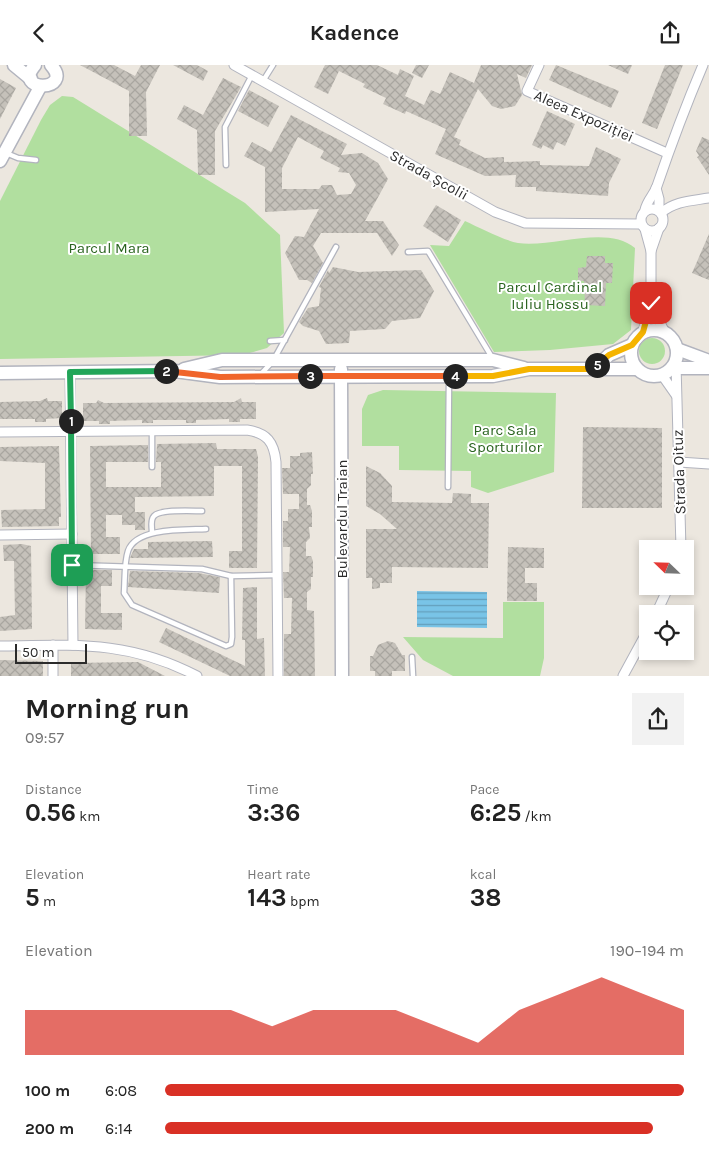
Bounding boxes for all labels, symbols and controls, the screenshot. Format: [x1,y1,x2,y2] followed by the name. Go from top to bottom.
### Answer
[25,19,53,47] icon: back
[656,19,684,47] icon: share
[310,20,399,46] text: Kadence
[531,86,637,146] street label: Aleea Expoziției
[386,146,472,204] street label: Strada Școlii
[68,239,150,257] park label: Parcul Mara
[498,278,602,313] park label: Parcul Cardinal Iuliu Hossu
[630,282,672,324] pin
[637,289,665,317] icon: check
[584,353,610,377] pin: 5
[593,357,602,374] text: 5
[154,359,178,383] pin: 2
[162,363,171,380] text: 2
[298,363,322,389] pin: 3
[442,363,468,389] pin: 4
[306,368,315,385] text: 3
[451,368,460,385] text: 4
[58,409,84,433] pin: 1
[69,413,74,430] text: 1
[468,421,543,456] park label: Parc Sala Sporturilor
[669,429,689,515] street label: Strada Oituz
[333,459,351,579] street label: Bulevardul Traian
[639,540,694,595] north arrow
[639,540,694,660] map controls
[51,544,93,586] pin
[58,551,86,579] icon: arrive
[639,605,694,660] button: locate
[15,641,88,664] scale bar
[22,644,55,661] text: 50 m
[25,692,190,725] text: Morning run
[632,693,684,745] button: share
[25,728,64,747] text: 09:57
[25,781,82,798] text: Distance
[247,781,279,798] text: Time
[470,781,500,798] text: Pace
[25,798,76,827] text: 0.56
[247,798,300,827] text: 3:36
[470,798,521,827] text: 6:25
[76,808,100,825] text: km
[521,808,552,825] text: /km
[25,866,84,883] text: Elevation
[247,866,310,883] text: Heart rate
[470,866,496,883] text: kcal
[25,883,40,912] text: 5
[247,883,287,912] text: 143
[470,883,501,912] text: 38
[40,893,56,910] text: m
[287,893,320,910] text: bpm
[25,941,93,960] text: Elevation
[610,941,684,960] text: 190–194 m
[25,1081,70,1100] text: 100 m
[105,1081,137,1100] text: 6:08
[25,1119,74,1138] text: 200 m
[105,1119,132,1138] text: 6:14

